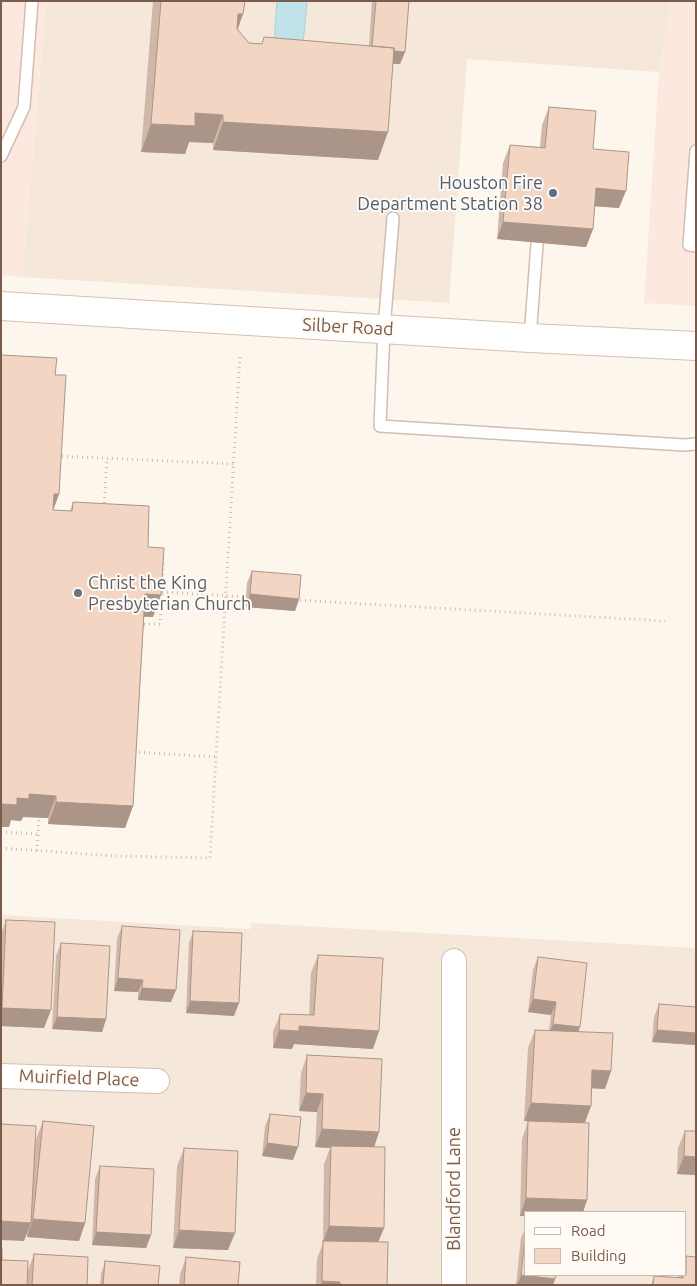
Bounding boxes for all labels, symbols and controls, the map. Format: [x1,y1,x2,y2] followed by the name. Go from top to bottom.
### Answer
[357,172,543,214] place label: Houston Fire Department Station 38
[547,187,559,199] marker: Houston Fire Department Station 38
[302,314,394,340] street label: Silber Road
[88,572,251,614] place label: Christ the King Presbyterian Church
[72,587,84,599] marker: Christ the King Presbyterian Church
[18,1065,140,1091] street label: Muirfield Place
[443,1127,465,1251] street label: Blandford Lane
[524,1211,687,1276] legend
[571,1222,606,1239] text: Road
[571,1247,626,1264] text: Building

